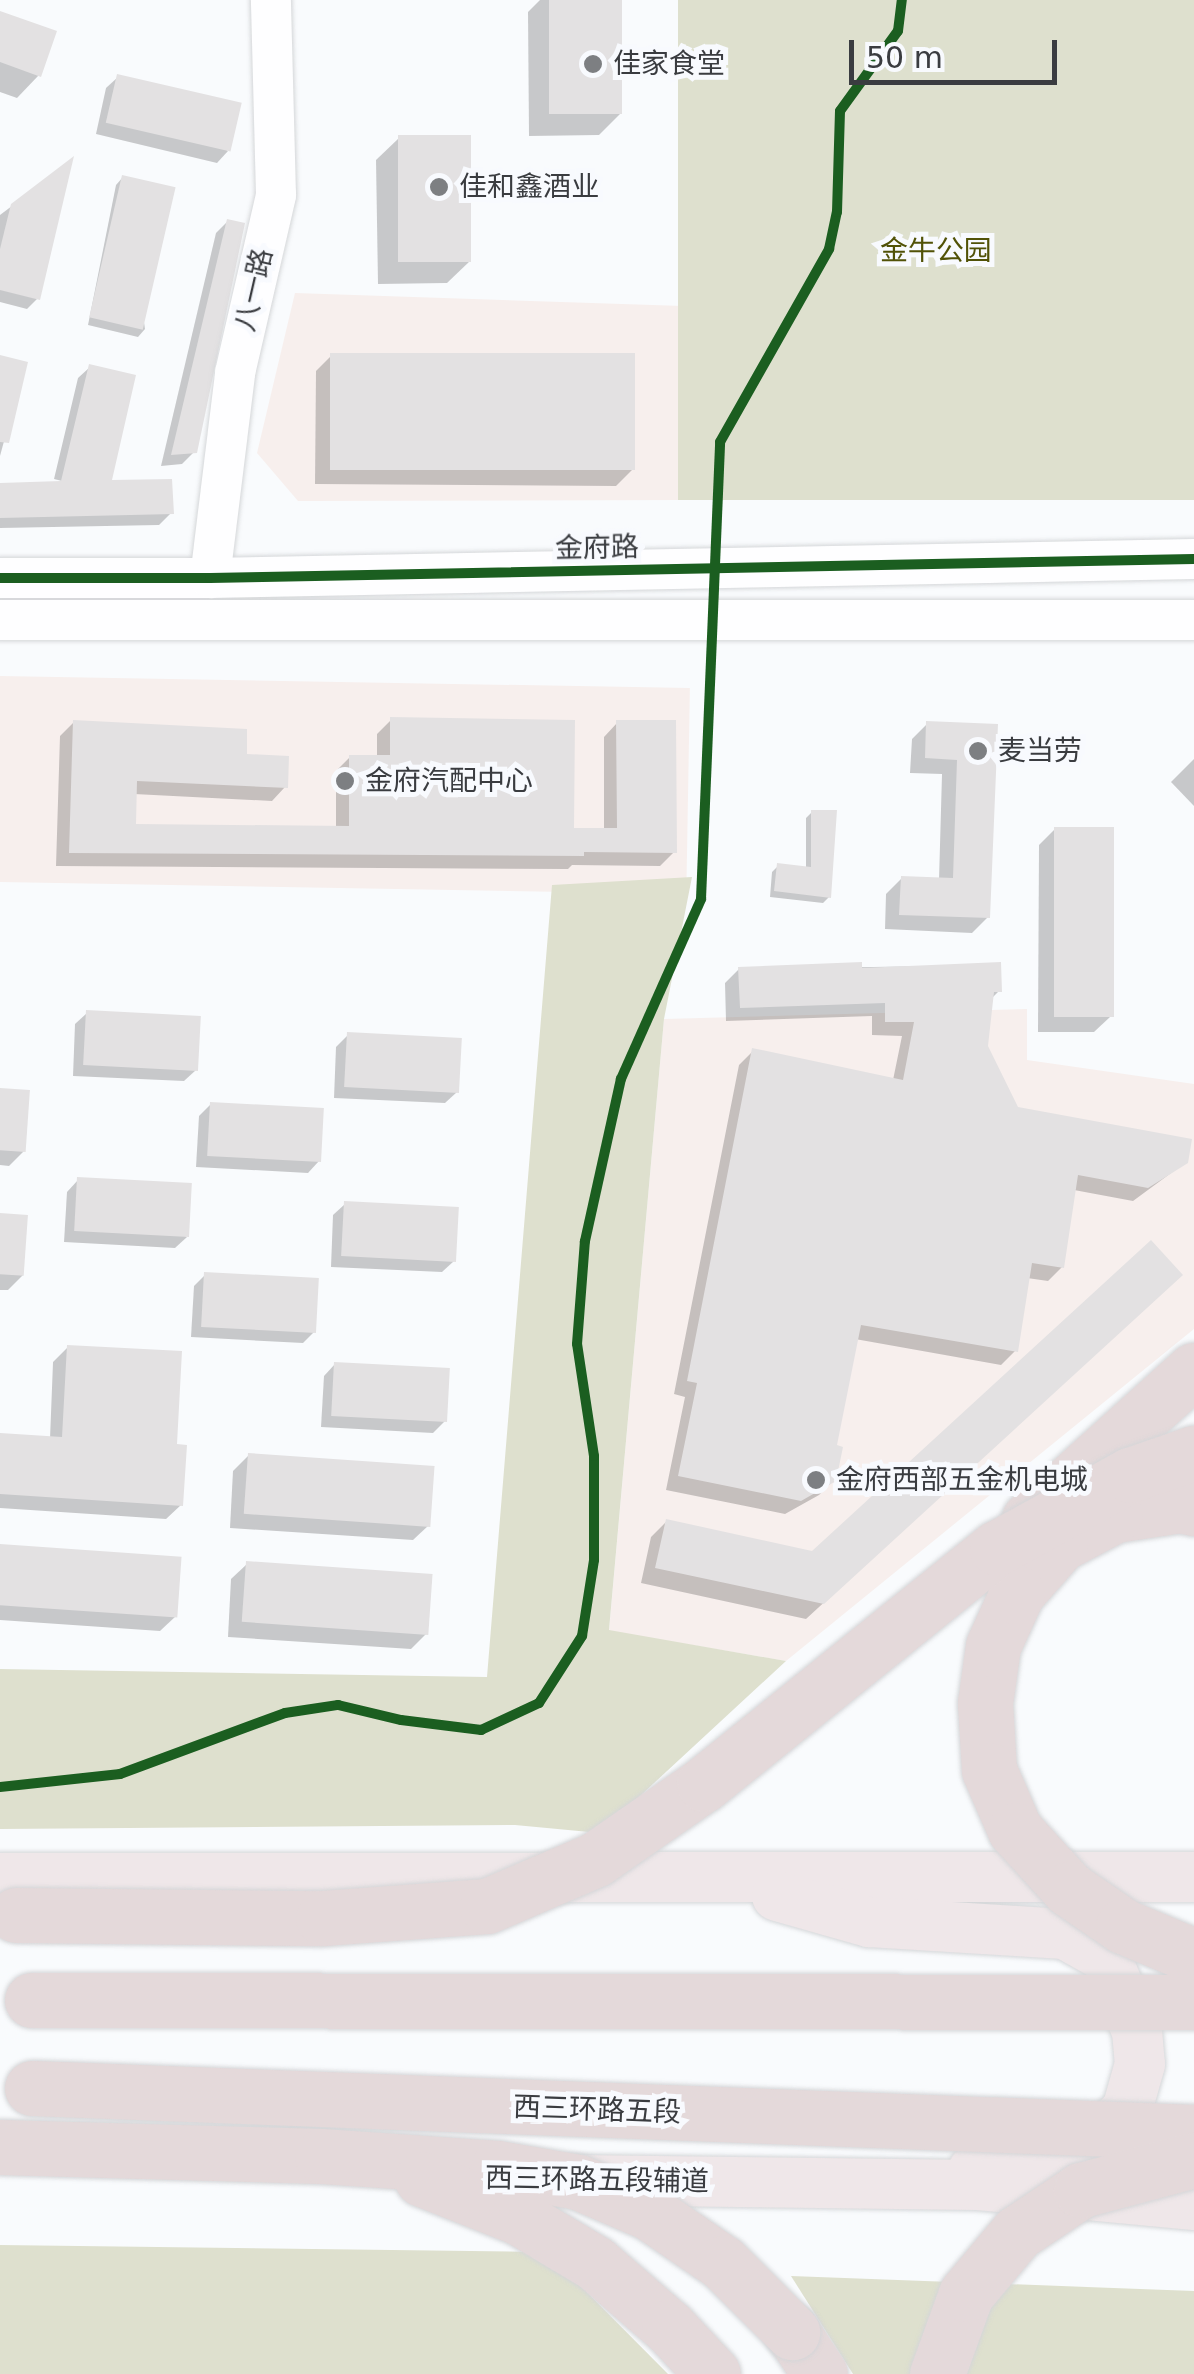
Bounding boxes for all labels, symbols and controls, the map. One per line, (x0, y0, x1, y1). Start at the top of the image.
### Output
scale bar (854, 20, 1062, 82)
text: 50 m (866, 40, 943, 75)
place label: 佳家食堂 (613, 47, 725, 81)
marker: 佳家食堂 (582, 53, 604, 75)
place label: 佳和鑫酒业 (459, 170, 599, 204)
marker: 佳和鑫酒业 (428, 176, 450, 198)
park label: 金牛公园 (880, 234, 992, 268)
street label: 八一路 (228, 245, 280, 335)
street label: 金府路 (555, 530, 639, 566)
place label: 麦当劳 (998, 734, 1082, 768)
marker: 麦当劳 (967, 740, 989, 762)
place label: 金府汽配中心 (365, 764, 533, 798)
marker: 金府汽配中心 (334, 770, 356, 792)
place label: 金府西部五金机电城 (836, 1463, 1088, 1497)
marker: 金府西部五金机电城 (805, 1469, 827, 1491)
street label: 西三环路五段 (512, 2090, 682, 2130)
street label: 西三环路五段辅道 (485, 2161, 709, 2199)

